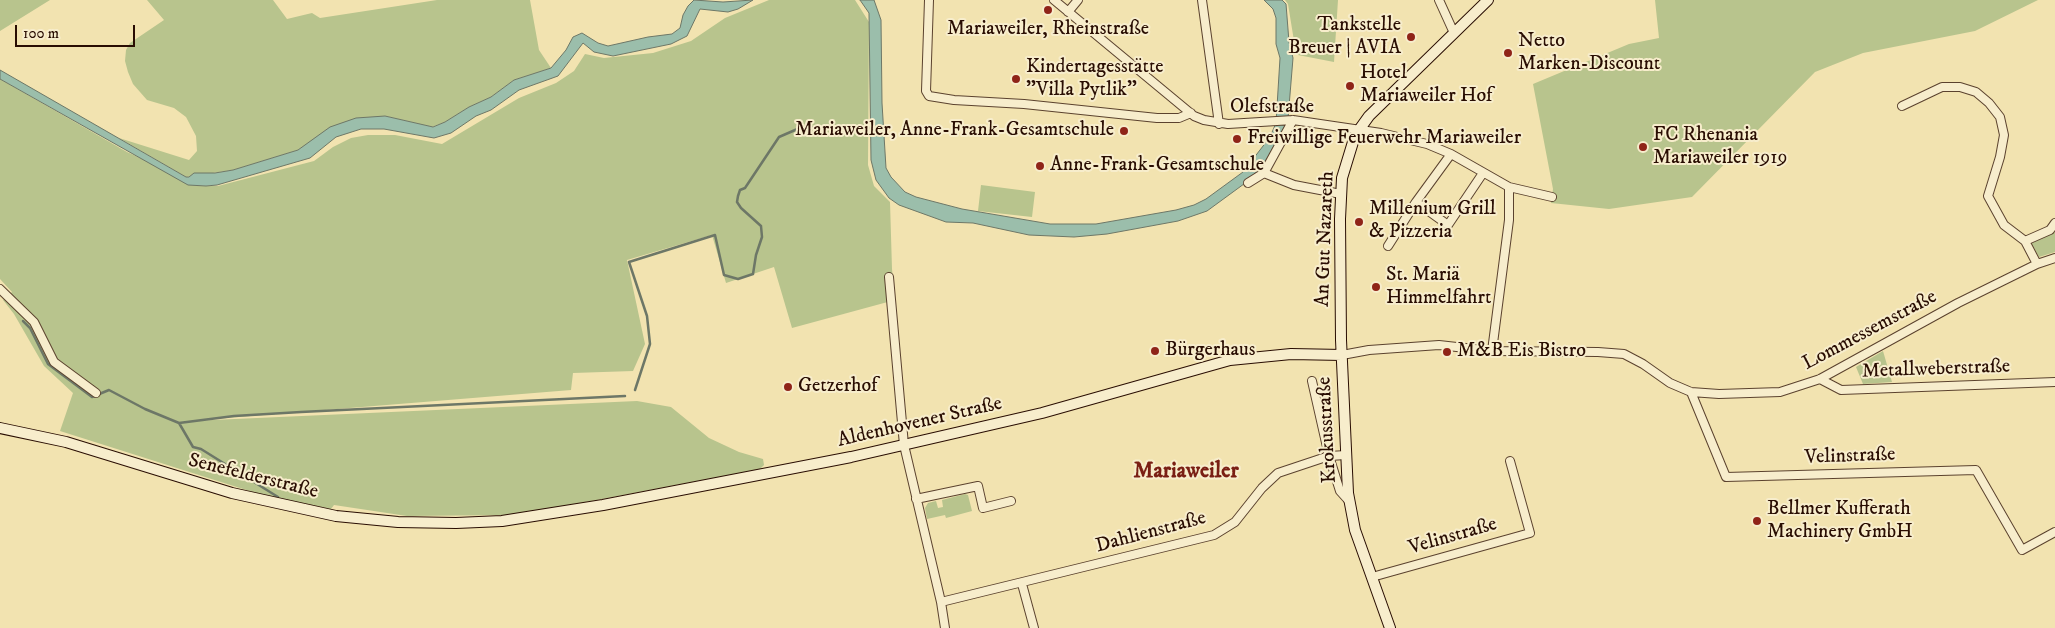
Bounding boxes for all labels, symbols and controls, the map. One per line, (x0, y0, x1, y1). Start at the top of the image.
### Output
marker: Mariaweiler, Rheinstraße (1042, 4, 1054, 16)
place label: Tankstelle Breuer | AVIA (1288, 14, 1401, 61)
scale bar (18, 15, 138, 47)
place label: Mariaweiler, Rheinstraße (947, 18, 1149, 42)
text: 100 m (23, 24, 59, 43)
place label: Netto Marken-Discount (1518, 30, 1660, 77)
marker: Tankstelle Breuer | AVIA (1405, 31, 1417, 43)
marker: Netto Marken-Discount (1502, 47, 1514, 59)
place label: Kindertagesstätte "Villa Pytlik" (1026, 56, 1164, 103)
place label: Hotel Mariaweiler Hof (1360, 62, 1492, 109)
marker: Kindertagesstätte "Villa Pytlik" (1010, 73, 1022, 85)
marker: Hotel Mariaweiler Hof (1344, 80, 1356, 92)
street label: Olefstraße (1230, 96, 1314, 120)
place label: Mariaweiler, Anne-Frank-Gesamtschule (795, 119, 1114, 143)
place label: FC Rhenania Mariaweiler 1919 (1653, 124, 1787, 171)
marker: Mariaweiler, Anne-Frank-Gesamtschule (1118, 125, 1130, 137)
place label: Freiwillige Feuerwehr Mariaweiler (1247, 127, 1521, 151)
marker: Freiwillige Feuerwehr Mariaweiler (1231, 133, 1243, 145)
marker: FC Rhenania Mariaweiler 1919 (1637, 141, 1649, 153)
place label: Anne-Frank-Gesamtschule (1050, 154, 1264, 178)
marker: Anne-Frank-Gesamtschule (1034, 160, 1046, 172)
street label: An Gut Nazareth (1312, 171, 1340, 307)
place label: Millenium Grill & Pizzeria (1369, 198, 1496, 245)
marker: Millenium Grill & Pizzeria (1353, 216, 1365, 228)
place label: St. Mariä Himmelfahrt (1386, 264, 1491, 311)
marker: St. Mariä Himmelfahrt (1370, 281, 1382, 293)
street label: Lommessemstraße (1799, 286, 1941, 376)
place label: Bürgerhaus (1165, 339, 1255, 363)
place label: M&B Eis Bistro (1457, 340, 1586, 364)
marker: Bürgerhaus (1149, 345, 1161, 357)
marker: M&B Eis Bistro (1441, 346, 1453, 358)
street label: Metallweberstraße (1861, 355, 2011, 385)
place label: Getzerhof (798, 375, 877, 399)
street label: Krokusstraße (1313, 376, 1343, 484)
marker: Getzerhof (782, 381, 794, 393)
street label: Aldenhovener Straße (835, 392, 1005, 454)
street label: Velinstraße (1804, 443, 1896, 471)
street label: Senefelderstraße (186, 449, 320, 505)
district label: Mariaweiler (1133, 459, 1239, 485)
place label: Bellmer Kufferath Machinery GmbH (1767, 498, 1913, 545)
street label: Dahlienstraße (1093, 507, 1209, 559)
street label: Velinstraße (1406, 513, 1500, 561)
marker: Bellmer Kufferath Machinery GmbH (1751, 515, 1763, 527)

